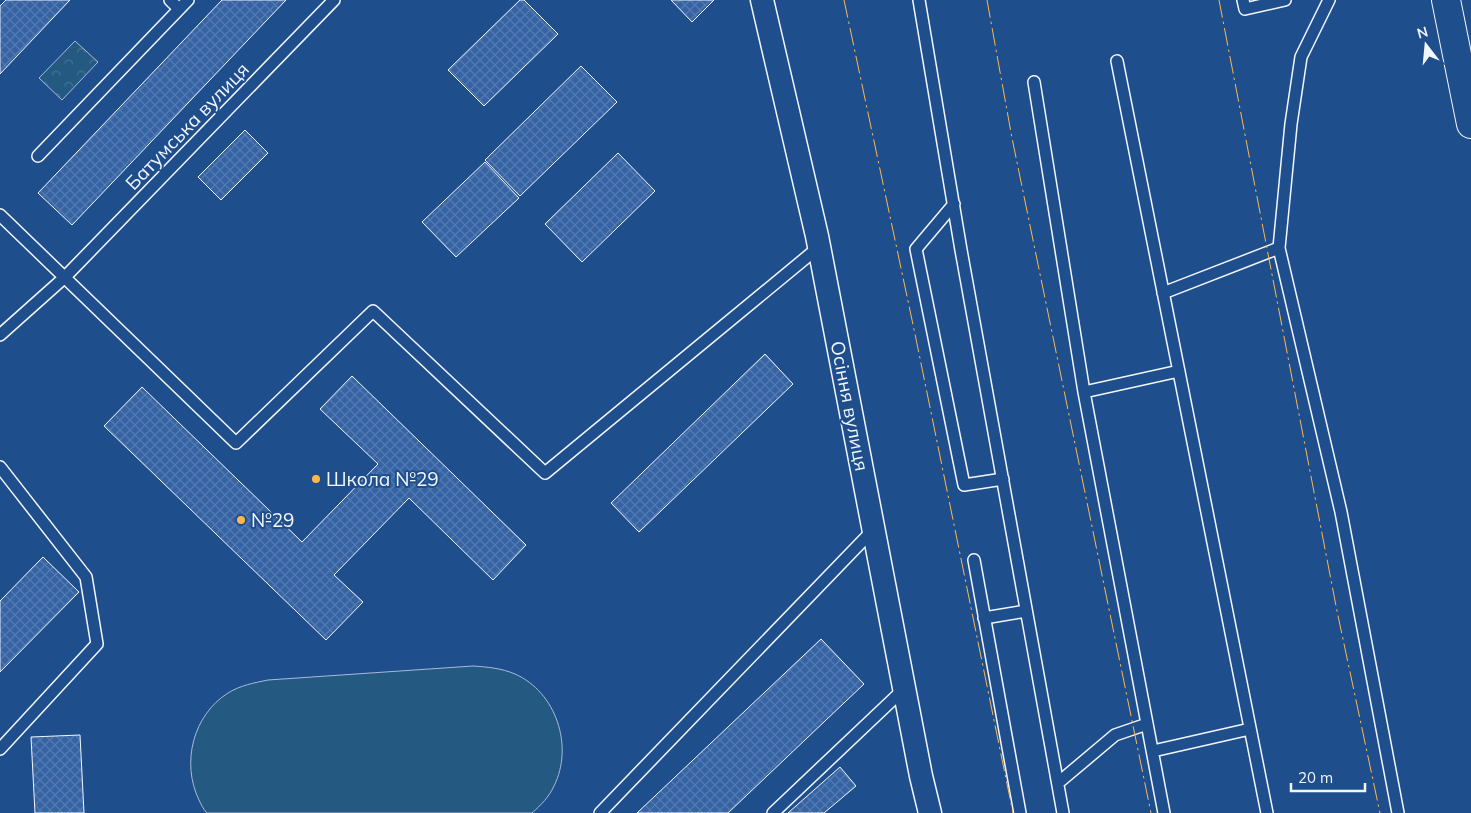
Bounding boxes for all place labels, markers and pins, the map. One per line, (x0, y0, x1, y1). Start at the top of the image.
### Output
place label: Школа №29 (326, 467, 439, 491)
marker: Школа №29 (310, 473, 322, 485)
place label: №29 (251, 508, 294, 532)
marker: №29 (235, 514, 247, 526)

